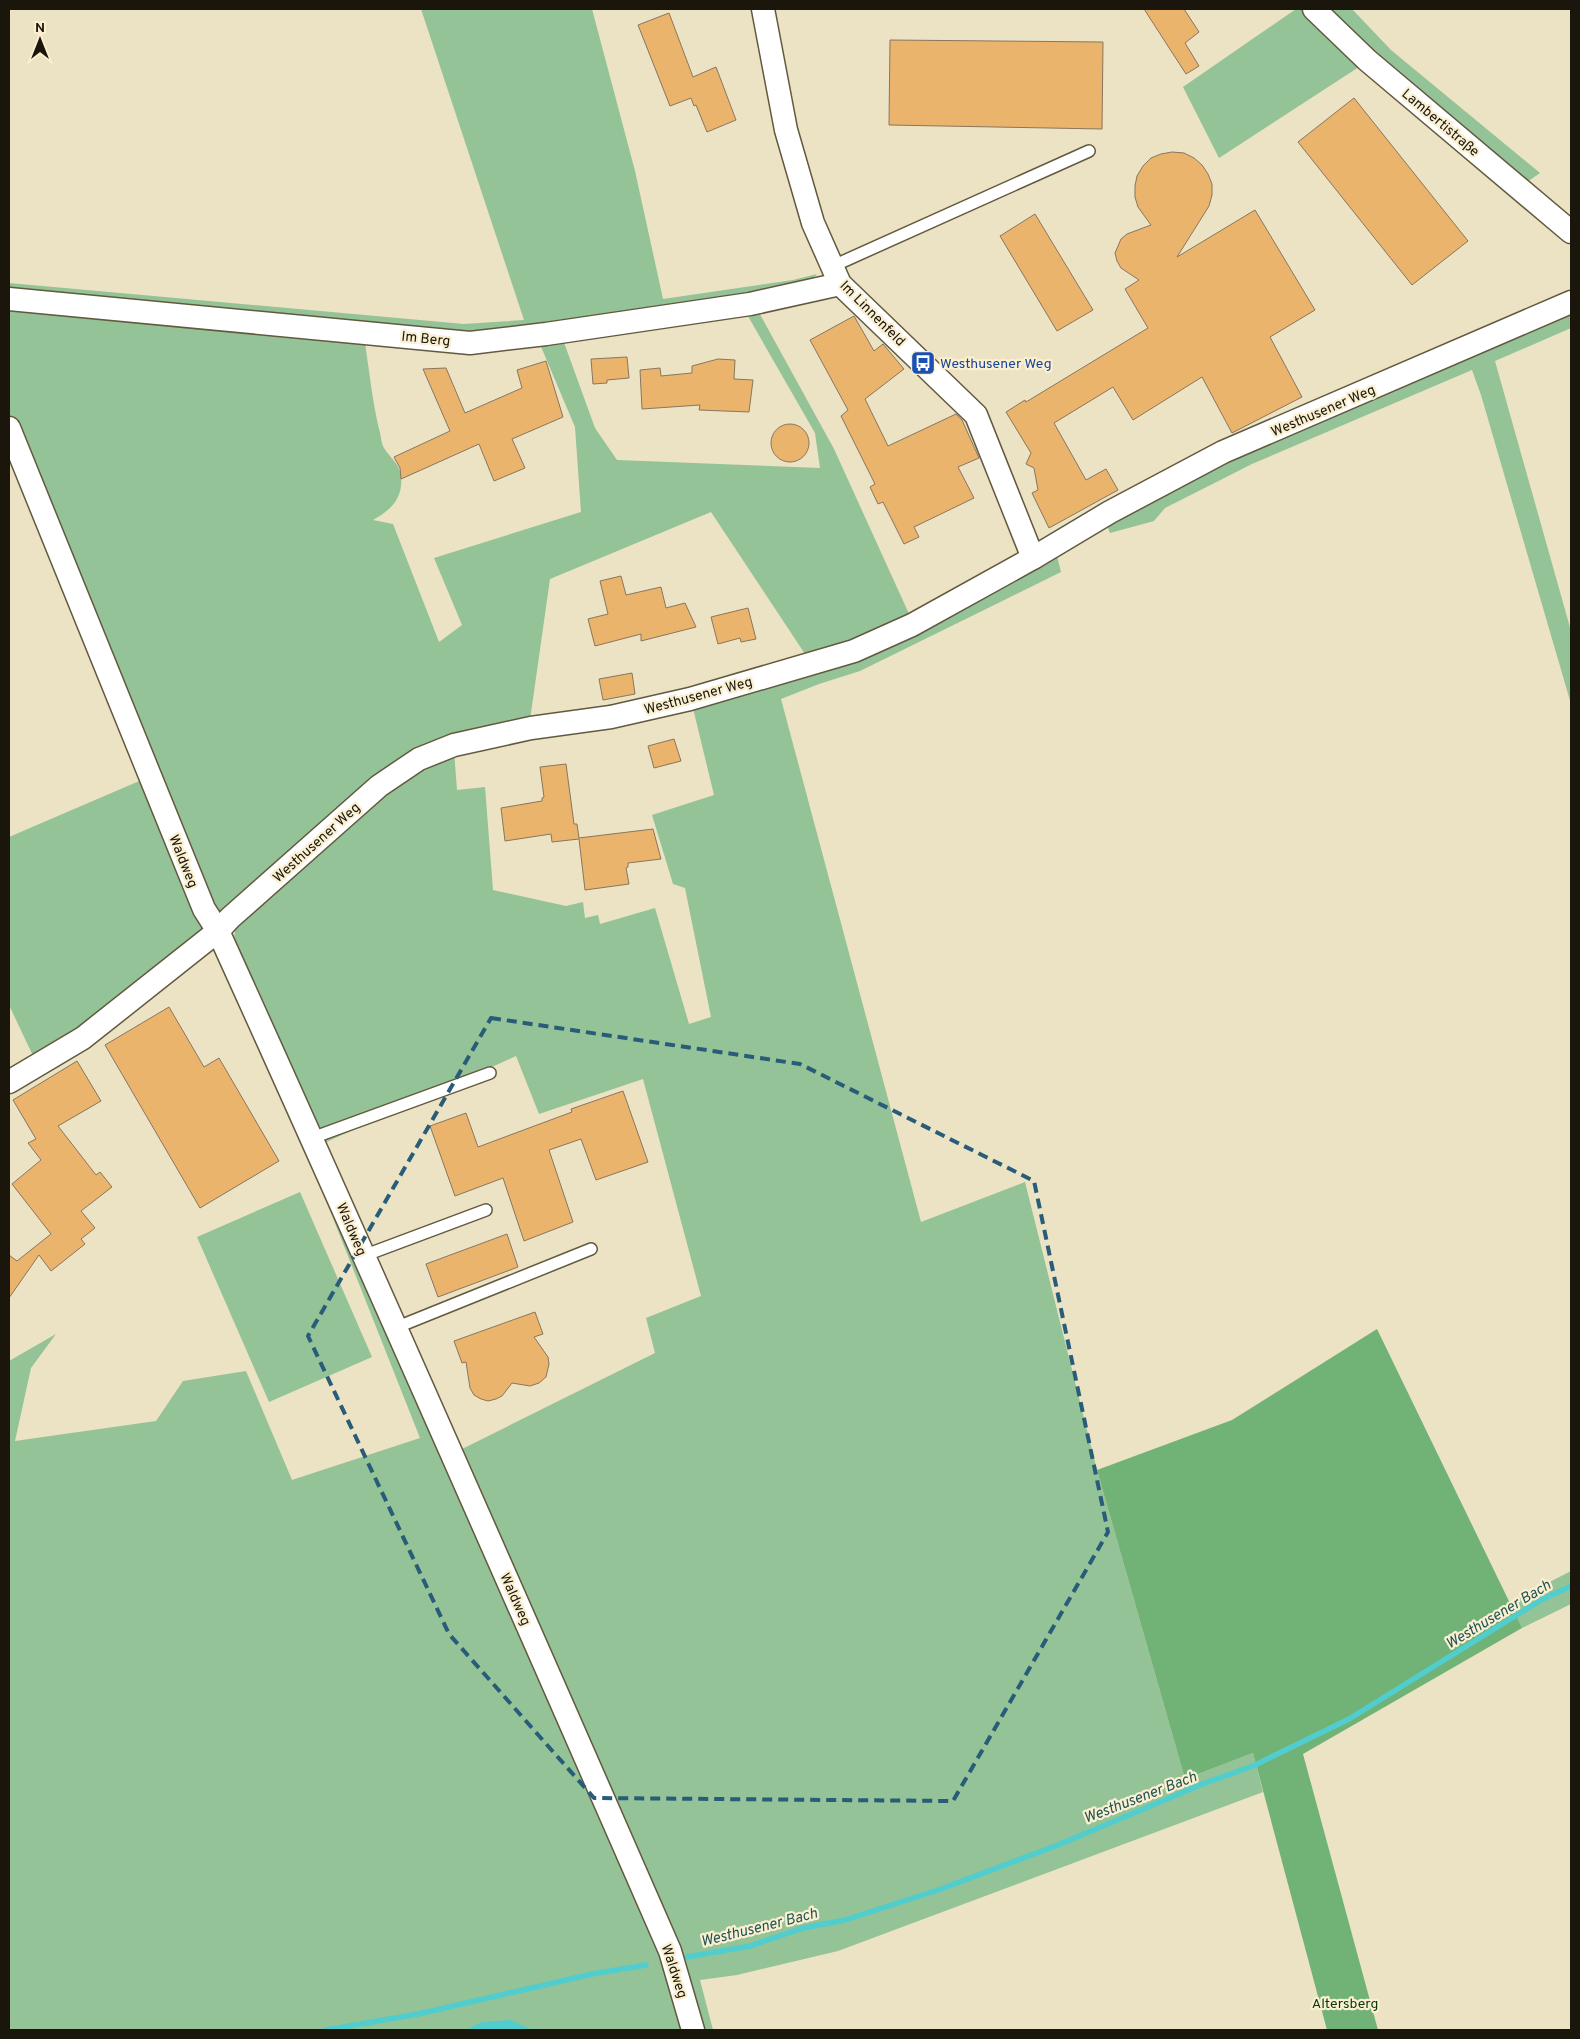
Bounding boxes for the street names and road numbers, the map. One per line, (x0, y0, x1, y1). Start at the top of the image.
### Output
street label: Lambertistraße (1398, 86, 1482, 161)
street label: Im Linnenfeld (836, 278, 908, 350)
street label: Im Berg (401, 328, 451, 351)
street label: Westhusener Weg (1269, 382, 1378, 441)
street label: Westhusener Weg (642, 674, 754, 719)
street label: Westhusener Weg (270, 799, 364, 887)
street label: Waldweg (164, 832, 201, 891)
street label: Waldweg (332, 1201, 369, 1259)
street label: Waldweg (496, 1571, 534, 1629)
street label: Waldweg (657, 1942, 690, 2001)

